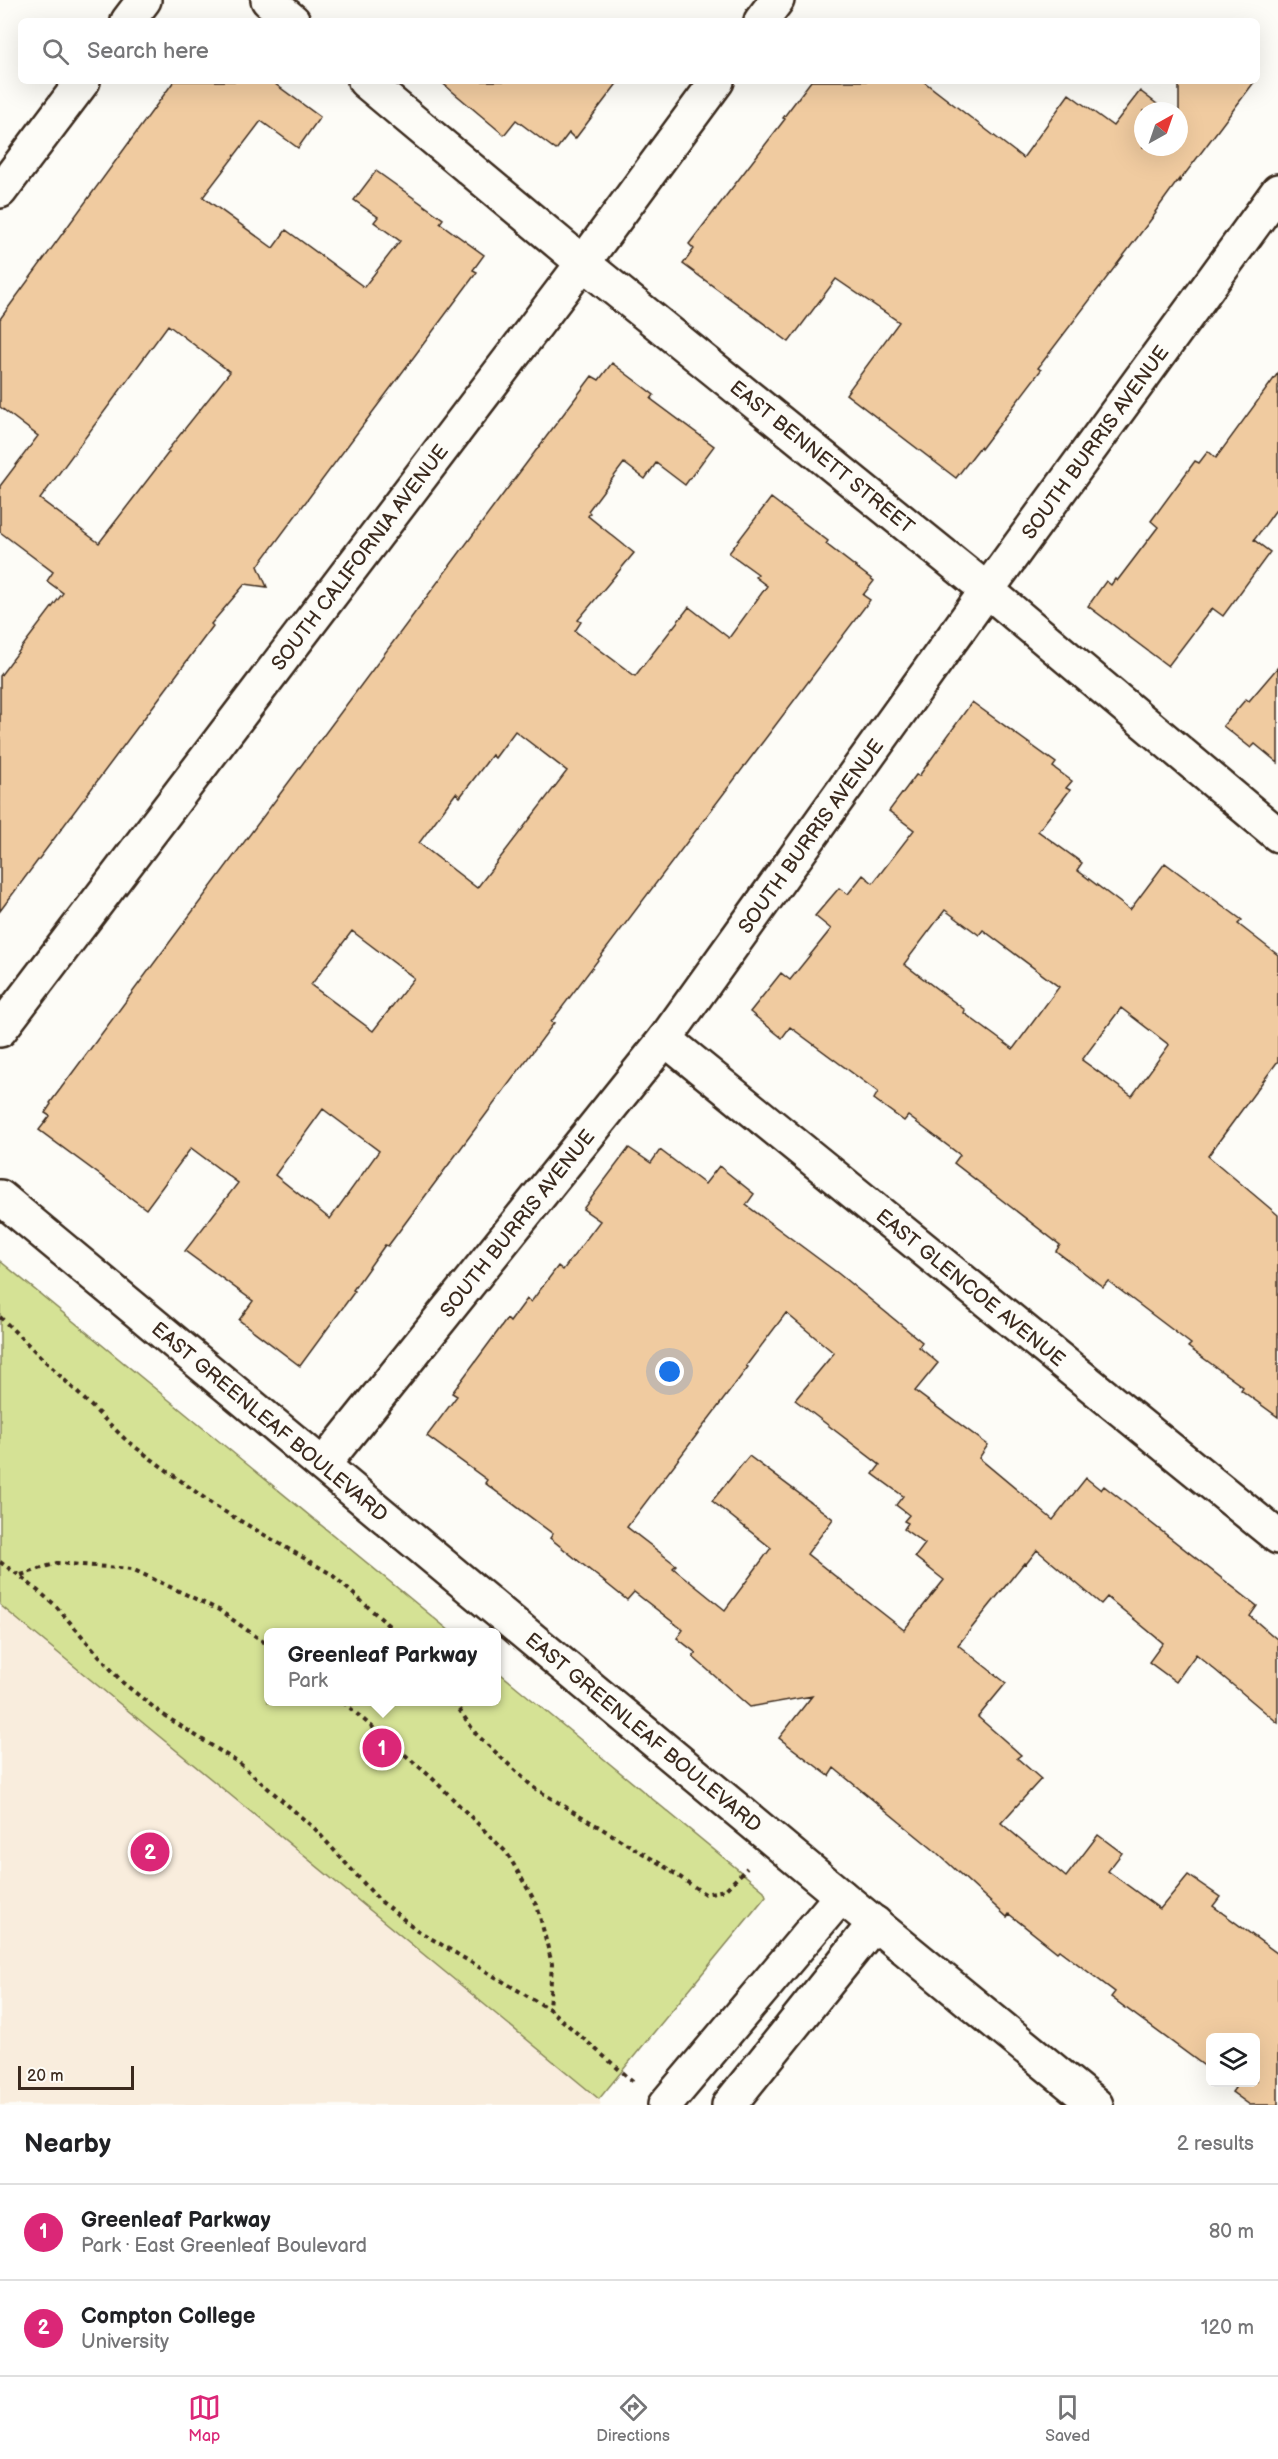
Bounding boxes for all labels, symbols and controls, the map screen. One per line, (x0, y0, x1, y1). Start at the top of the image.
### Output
search box (18, 18, 1260, 84)
icon: search (39, 35, 72, 68)
text: Search here (87, 38, 209, 65)
north arrow (1134, 102, 1188, 156)
street label: SOUTH BURRIS AVENUE (1017, 341, 1174, 544)
street label: EAST BENNETT STREET (725, 376, 919, 539)
street label: SOUTH CALIFORNIA AVENUE (267, 440, 454, 675)
street label: SOUTH BURRIS AVENUE (734, 735, 889, 939)
street label: SOUTH BURRIS AVENUE (435, 1125, 600, 1322)
street label: EAST GLENCOE AVENUE (871, 1204, 1069, 1372)
street label: EAST GREENLEAF BOULEVARD (146, 1317, 392, 1527)
your location (655, 1357, 684, 1386)
popup (264, 1628, 501, 1706)
street label: EAST GREENLEAF BOULEVARD (520, 1628, 766, 1838)
text: Greenleaf Parkway (288, 1642, 477, 1669)
text: Park (288, 1669, 328, 1693)
pin: 1 (362, 1726, 401, 1770)
pin: 2 (130, 1830, 170, 1874)
map controls (1206, 2033, 1260, 2087)
button: layers (1206, 2033, 1260, 2087)
scale bar (18, 2063, 134, 2090)
text: 20 m (27, 2067, 63, 2086)
text: Nearby (24, 2129, 111, 2160)
text: 2 results (1177, 2132, 1254, 2156)
text: Greenleaf Parkway (81, 2207, 271, 2234)
text: 1 (39, 2220, 48, 2244)
text: 80 m (1209, 2220, 1254, 2244)
text: Park · East Greenleaf Boulevard (81, 2234, 367, 2258)
text: Compton College (81, 2303, 255, 2330)
text: 2 (38, 2316, 49, 2340)
text: 120 m (1201, 2316, 1254, 2340)
text: University (81, 2330, 169, 2354)
tab: Map (188, 2391, 221, 2446)
tab: Directions (596, 2391, 670, 2446)
tab: Saved (1045, 2391, 1090, 2446)

